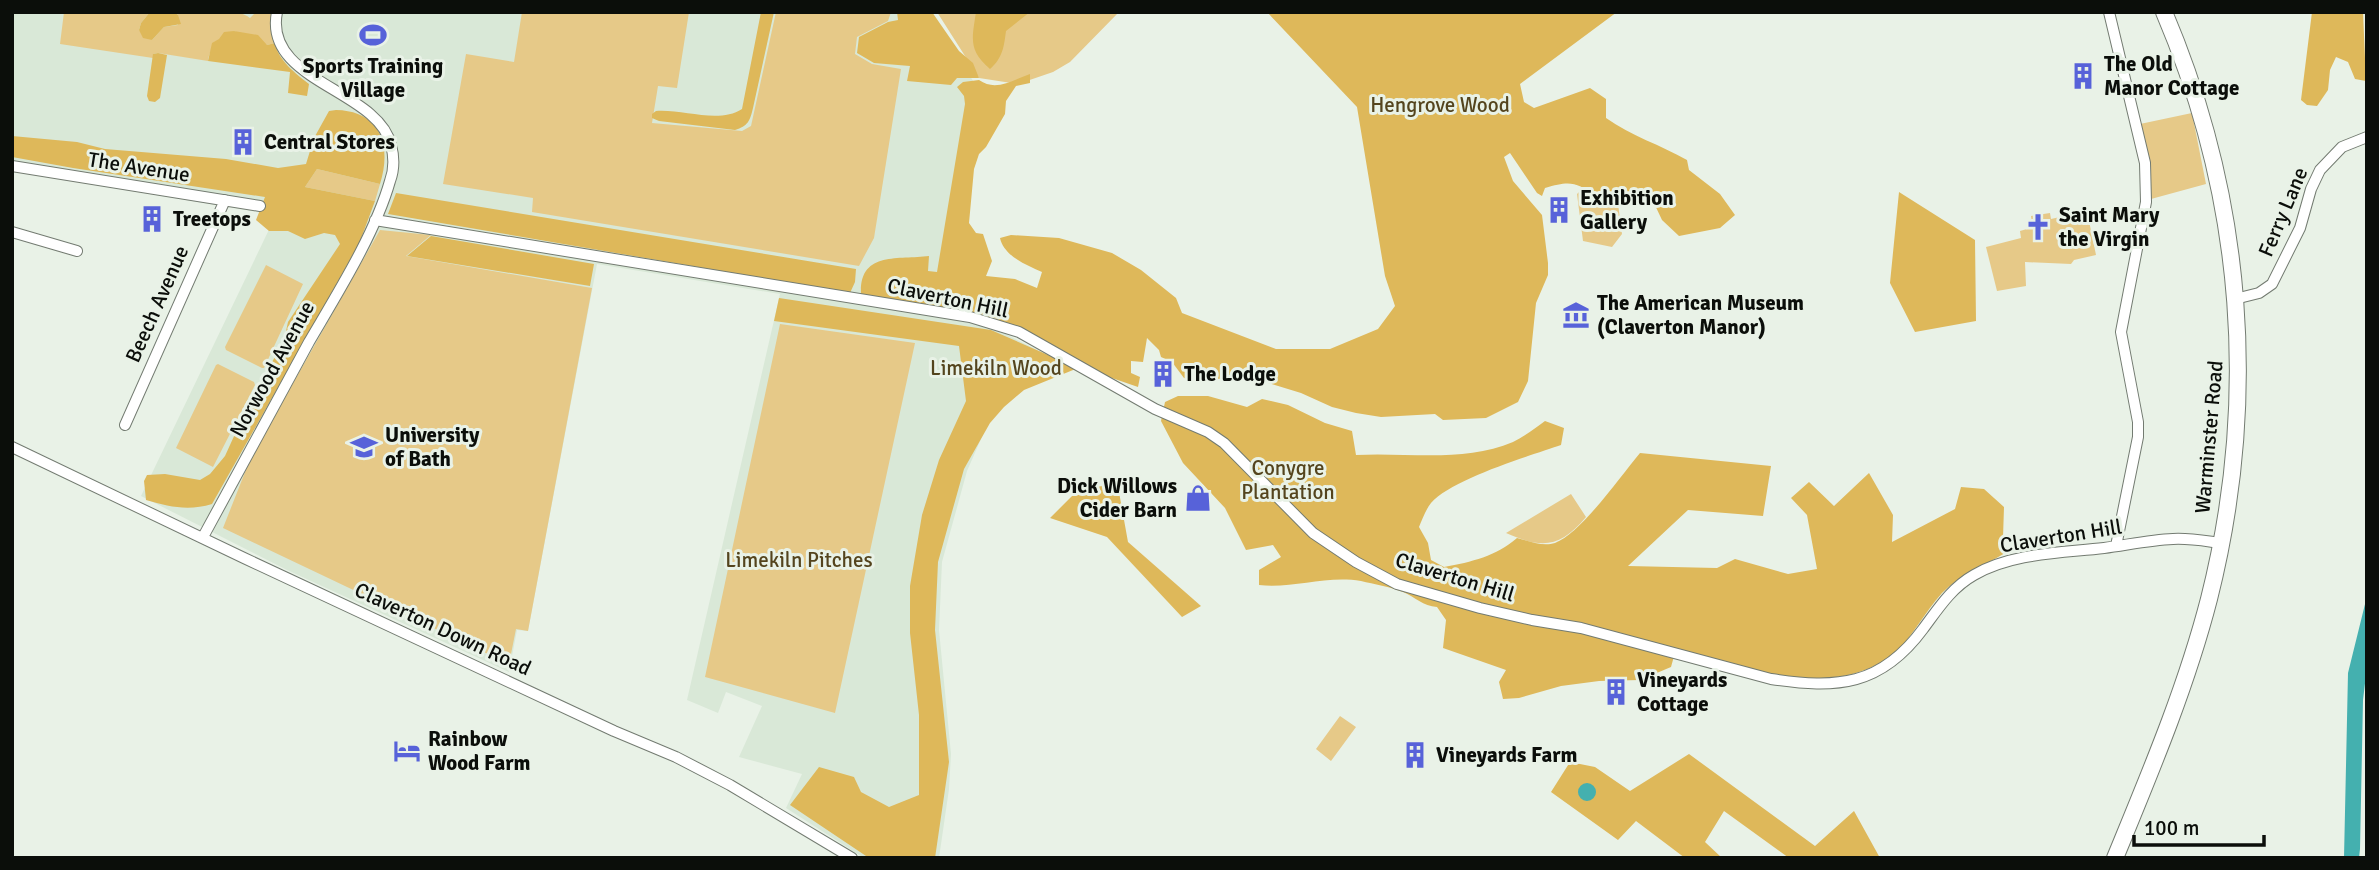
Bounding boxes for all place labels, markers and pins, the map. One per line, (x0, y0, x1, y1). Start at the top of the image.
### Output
sports icon: Sports Training Village (358, 20, 388, 50)
place label: The Old Manor Cottage (2104, 51, 2239, 101)
place label: Sports Training Village (303, 53, 443, 103)
building icon: The Old Manor Cottage (2068, 61, 2098, 91)
building icon: Central Stores (228, 127, 258, 157)
place label: Central Stores (264, 129, 395, 155)
place label: Exhibition Gallery (1580, 185, 1674, 235)
building icon: Exhibition Gallery (1544, 195, 1574, 225)
place label: Saint Mary the Virgin (2058, 202, 2160, 252)
building icon: Treetops (137, 204, 167, 234)
place label: Treetops (173, 206, 251, 232)
church icon: Saint Mary the Virgin (2023, 212, 2053, 242)
place label: The American Museum (Claverton Manor) (1597, 290, 1804, 340)
museum icon: The American Museum (Claverton Manor) (1561, 300, 1591, 330)
building icon: The Lodge (1148, 359, 1178, 389)
place label: The Lodge (1184, 361, 1276, 387)
place label: University of Bath (385, 422, 480, 472)
school or university icon: University of Bath (349, 432, 379, 462)
place label: Dick Willows Cider Barn (1057, 473, 1177, 523)
shop icon: Dick Willows Cider Barn (1183, 483, 1213, 513)
place label: Vineyards Cottage (1637, 667, 1727, 717)
building icon: Vineyards Cottage (1601, 677, 1631, 707)
place label: Rainbow Wood Farm (428, 726, 531, 776)
hotel icon: Rainbow Wood Farm (392, 736, 422, 766)
building icon: Vineyards Farm (1400, 740, 1430, 770)
place label: Vineyards Farm (1436, 742, 1578, 768)

